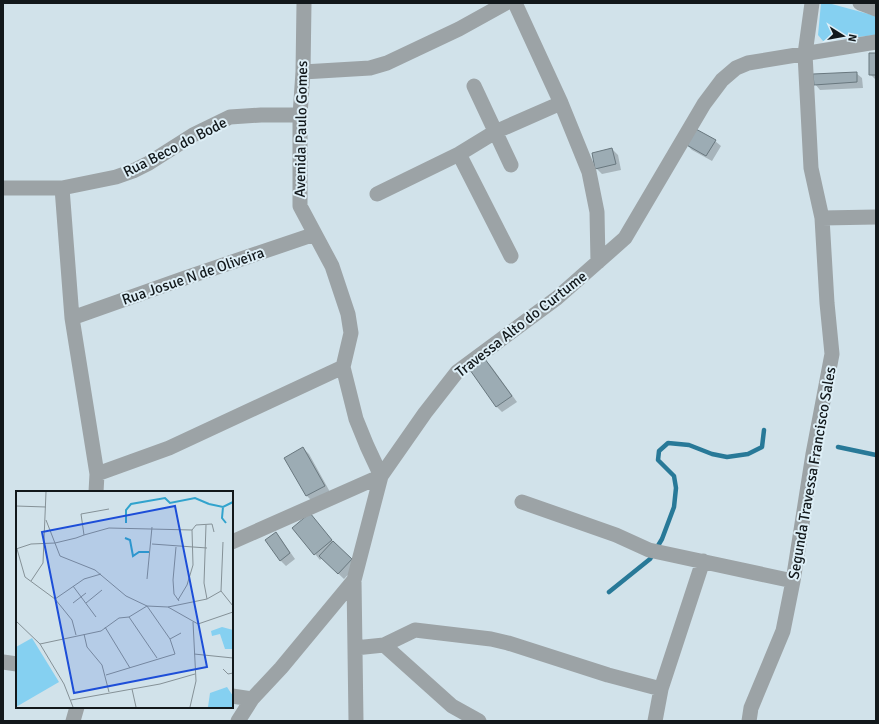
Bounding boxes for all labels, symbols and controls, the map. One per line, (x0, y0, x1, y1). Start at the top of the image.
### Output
north arrow (823, 16, 863, 56)
text: N (845, 33, 859, 43)
street label: Avenida Paulo Gomes (291, 60, 311, 198)
street label: Rua Beco do Bode (120, 113, 230, 181)
street label: Rua Josue N de Oliveira (119, 243, 267, 309)
street label: Travessa Alto do Curtume (452, 267, 590, 381)
street label: Segunda Travessa Francisco Sales (784, 365, 840, 581)
inset map (16, 491, 233, 708)

